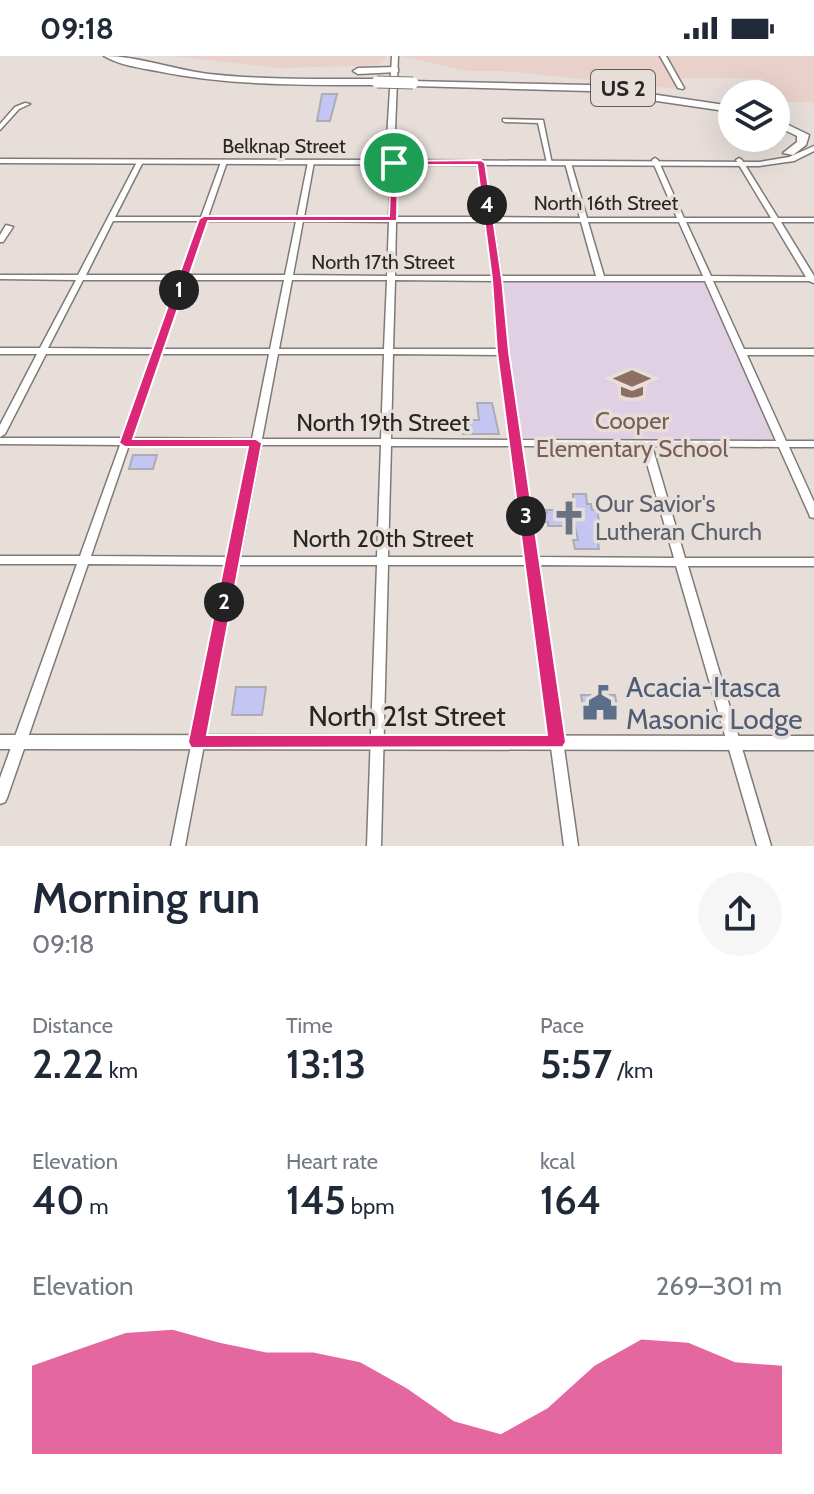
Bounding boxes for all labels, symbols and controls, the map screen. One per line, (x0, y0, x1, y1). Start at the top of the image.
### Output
text: 09:18 (40, 10, 114, 47)
road number: US 2 (591, 70, 655, 106)
map controls (718, 80, 790, 152)
button: layers (718, 80, 790, 152)
pin (360, 129, 428, 197)
street label: Belknap Street (222, 134, 346, 158)
icon: arrive (372, 141, 416, 185)
pin: 4 (467, 185, 507, 225)
text: 4 (480, 191, 494, 218)
street label: North 16th Street (534, 191, 679, 215)
street label: North 17th Street (311, 250, 455, 274)
pin: 1 (159, 270, 199, 310)
text: 1 (175, 276, 183, 303)
school or university icon: Cooper Elementary School (613, 365, 651, 403)
place label: Cooper Elementary School (536, 406, 729, 463)
street label: North 19th Street (296, 408, 470, 437)
place label: Our Savior's Lutheran Church (595, 489, 762, 546)
pin: 3 (506, 496, 546, 536)
church icon: Our Savior's Lutheran Church (550, 499, 588, 537)
text: 3 (520, 502, 532, 529)
street label: North 20th Street (292, 524, 474, 553)
pin: 2 (204, 582, 244, 622)
text: 2 (218, 588, 230, 615)
place label: Acacia-Itasca Masonic Lodge (626, 670, 803, 736)
public building icon: Acacia-Itasca Masonic Lodge (581, 684, 619, 722)
street label: North 21st Street (308, 699, 506, 733)
text: Morning run (32, 871, 260, 924)
button: share (698, 872, 782, 956)
text: 09:18 (32, 928, 95, 960)
text: Distance (32, 1012, 113, 1039)
text: Time (286, 1012, 333, 1039)
text: Pace (540, 1012, 584, 1039)
text: 2.22 (32, 1039, 104, 1088)
text: 13:13 (286, 1039, 366, 1088)
text: 5:57 (540, 1039, 612, 1088)
text: km (104, 1057, 138, 1084)
text: /km (612, 1057, 653, 1084)
text: Elevation (32, 1148, 118, 1175)
text: Heart rate (286, 1148, 378, 1175)
text: kcal (540, 1148, 575, 1175)
text: 40 (32, 1175, 84, 1224)
text: 145 (286, 1175, 346, 1224)
text: 164 (540, 1175, 601, 1224)
text: m (84, 1193, 109, 1220)
text: bpm (346, 1193, 395, 1220)
text: Elevation (32, 1270, 134, 1302)
text: 269–301 m (656, 1270, 782, 1302)

